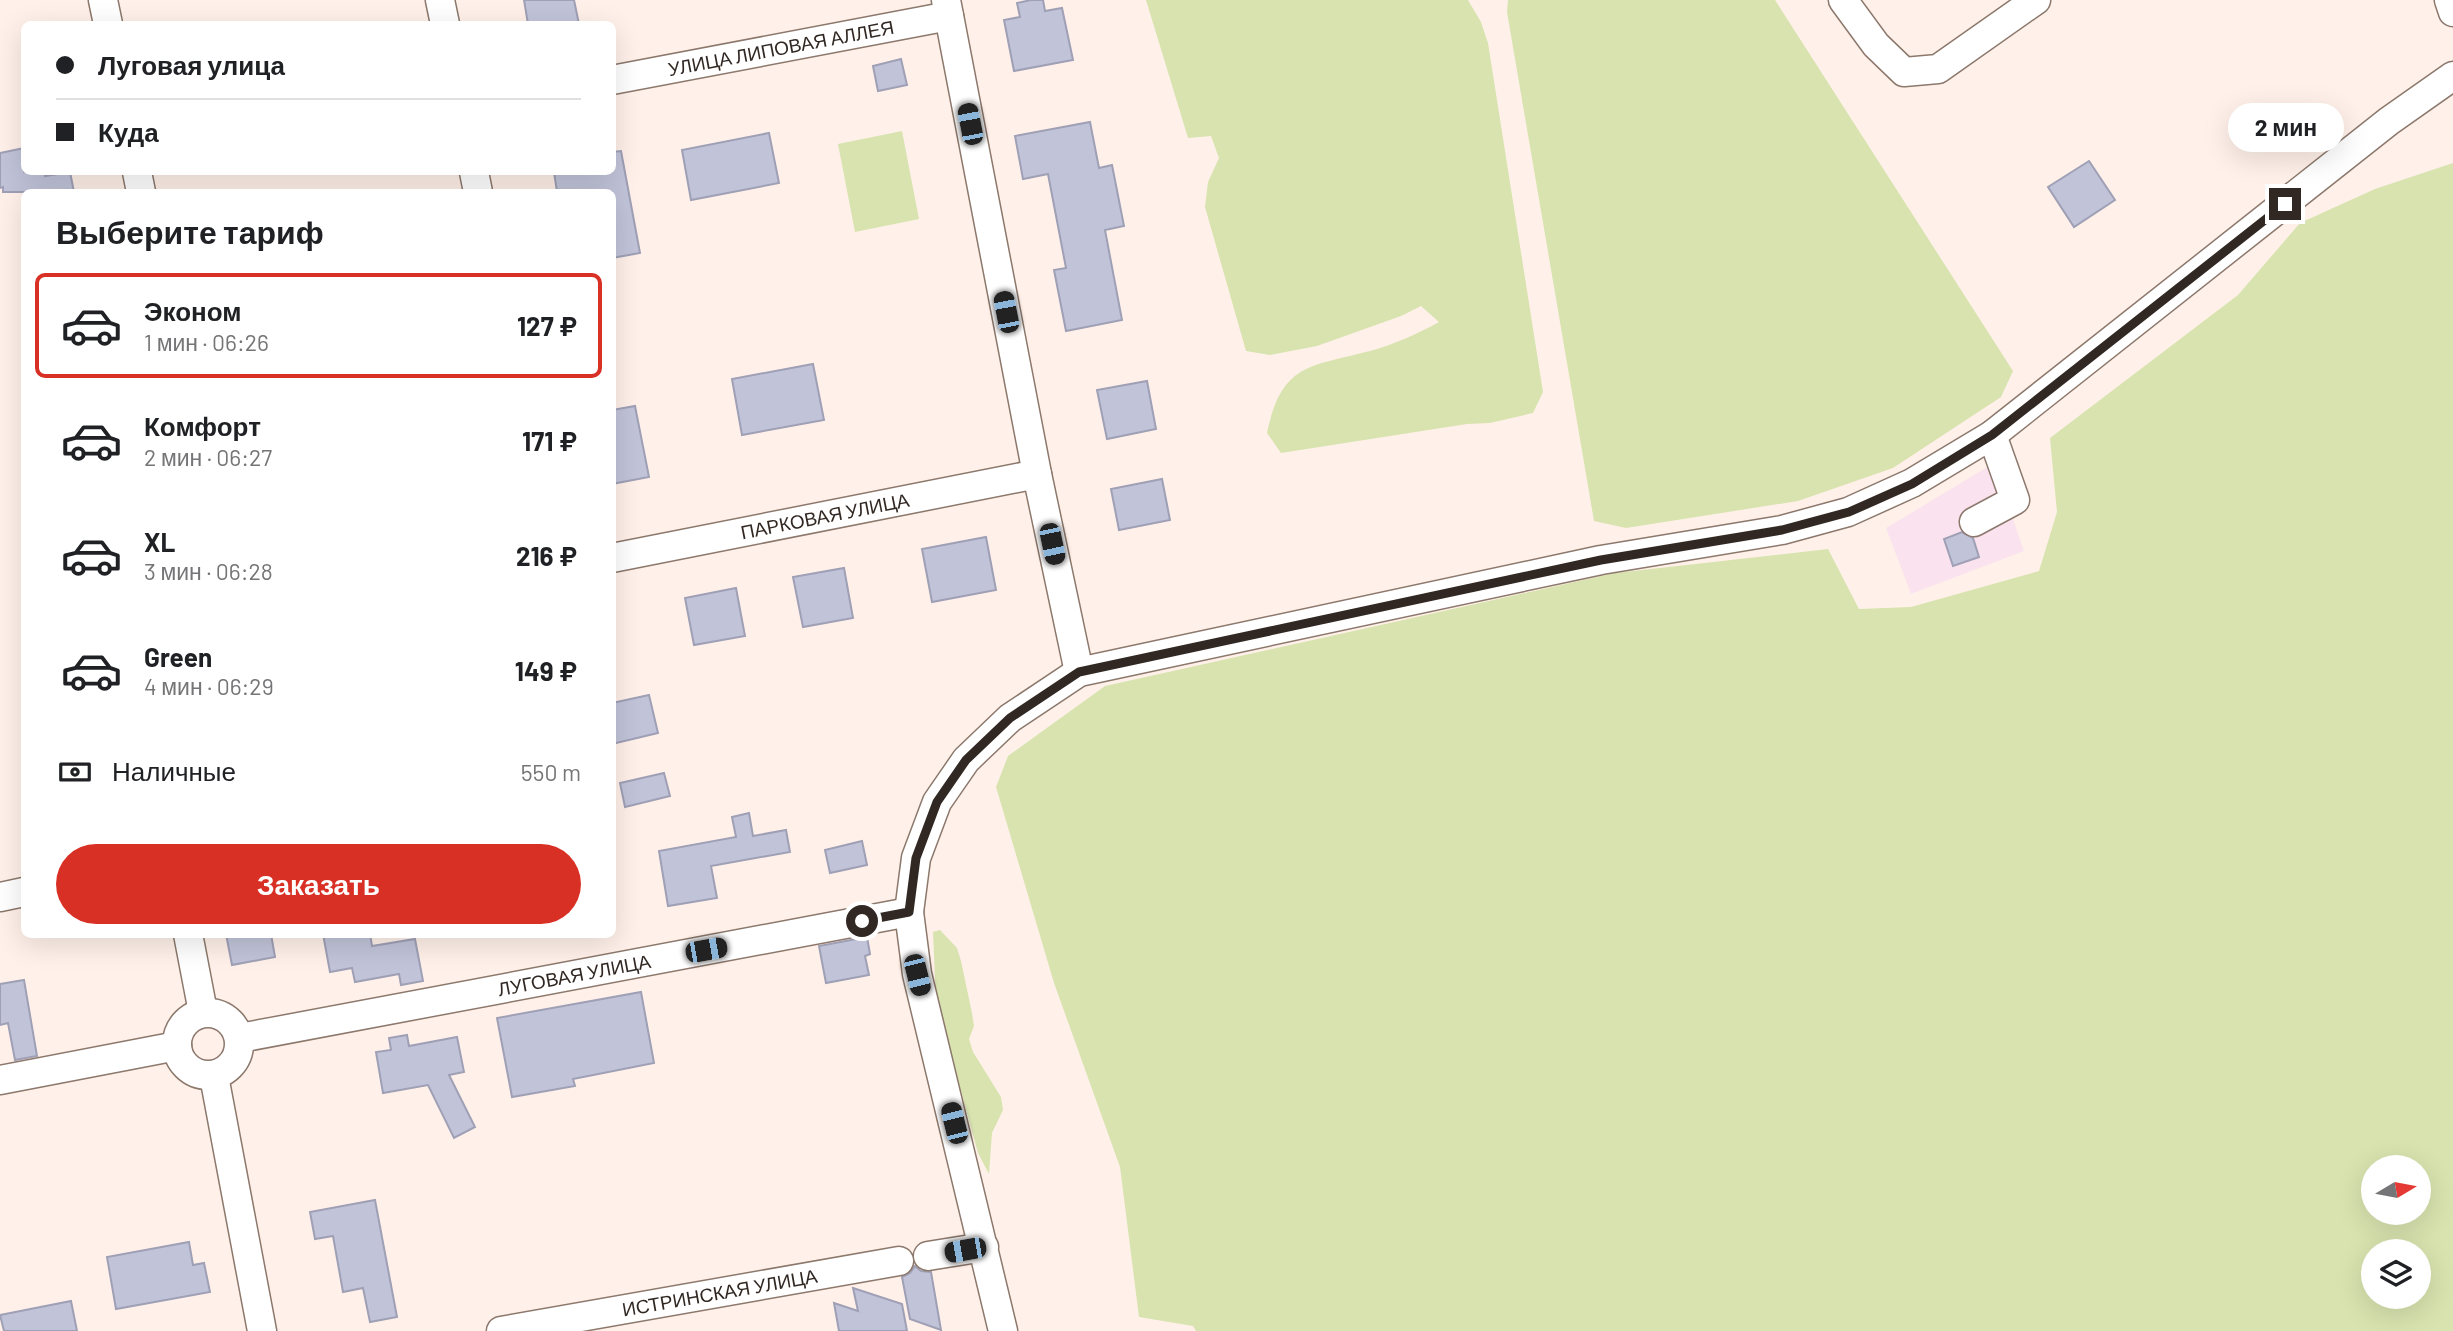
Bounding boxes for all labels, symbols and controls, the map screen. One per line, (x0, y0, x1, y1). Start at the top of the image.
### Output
street label: УЛИЦА ЛИПОВАЯ АЛЛЕЯ (666, 15, 896, 80)
text: Луговая улица (98, 49, 285, 80)
car (956, 101, 985, 147)
callout: 2 мин (2227, 102, 2343, 152)
text: 2 мин (2255, 113, 2317, 141)
text: Куда (98, 116, 159, 147)
route end (2269, 188, 2301, 220)
text: Выберите тариф (56, 212, 324, 250)
car (992, 289, 1021, 335)
icon: car (60, 294, 123, 357)
text: Эконом (144, 295, 242, 326)
text: 127 ₽ (517, 310, 577, 341)
text: 1 мин · 06:26 (144, 328, 269, 356)
icon: car (60, 409, 123, 472)
text: Комфорт (144, 410, 261, 441)
text: 171 ₽ (522, 425, 577, 456)
text: 2 мин · 06:27 (144, 443, 272, 471)
street label: ПАРКОВАЯ УЛИЦА (739, 487, 911, 543)
car (1038, 521, 1067, 567)
icon: car (60, 524, 123, 587)
text: XL (144, 526, 175, 557)
text: 216 ₽ (516, 540, 577, 571)
text: 3 мин · 06:28 (144, 557, 273, 585)
icon: car (60, 639, 123, 702)
text: Green (144, 641, 212, 672)
text: 149 ₽ (515, 655, 577, 686)
text: 4 мин · 06:29 (144, 672, 274, 700)
icon: cash (56, 753, 94, 791)
text: Наличные (112, 755, 236, 786)
text: 550 m (521, 758, 581, 786)
button: Заказать (56, 844, 581, 924)
route start (846, 905, 878, 937)
car (684, 936, 729, 964)
street label: ЛУГОВАЯ УЛИЦА (496, 949, 653, 1000)
car (902, 952, 933, 998)
car (939, 1100, 970, 1146)
north arrow (2361, 1155, 2431, 1225)
map controls (2361, 1155, 2431, 1309)
car (943, 1236, 988, 1264)
button: layers (2361, 1239, 2431, 1309)
street label: ИСТРИНСКАЯ УЛИЦА (620, 1264, 819, 1321)

